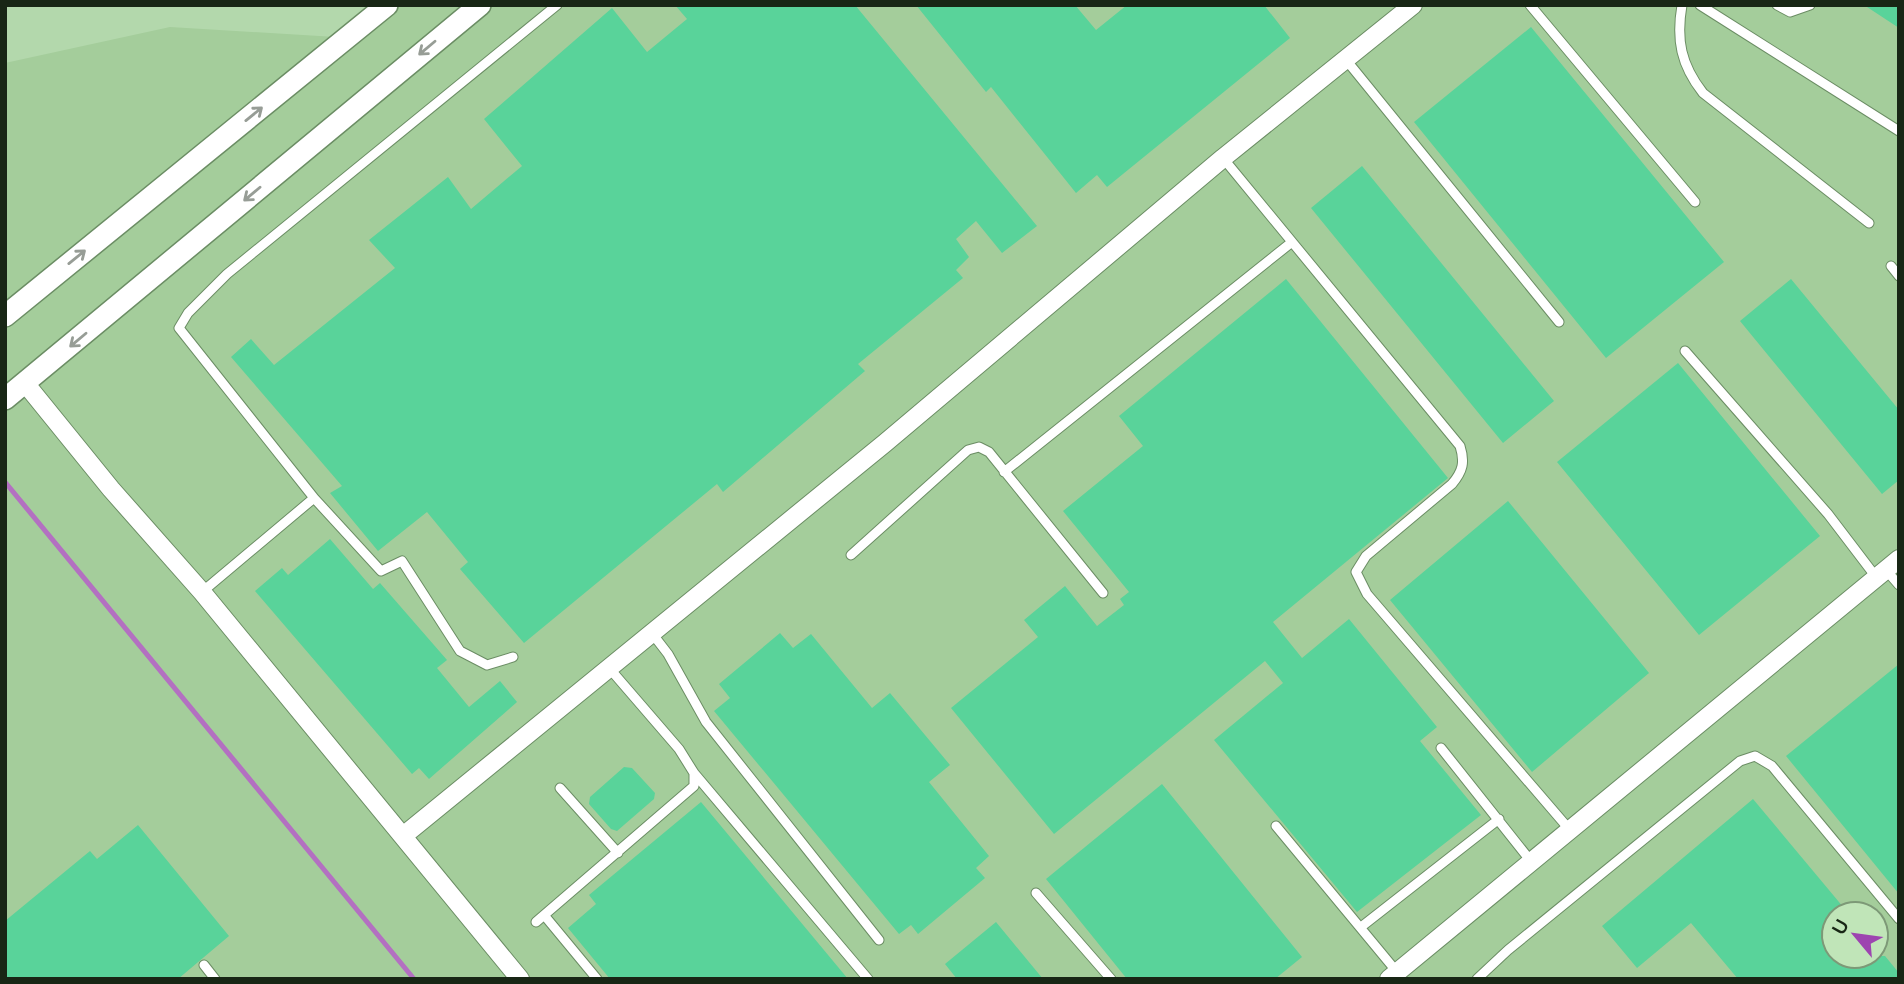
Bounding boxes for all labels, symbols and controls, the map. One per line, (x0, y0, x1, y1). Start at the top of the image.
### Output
one-way arrow (418, 40, 436, 56)
one-way arrow (245, 106, 263, 122)
one-way arrow (244, 186, 262, 202)
one-way arrow (68, 250, 86, 265)
one-way arrow (69, 332, 87, 347)
north arrow (1820, 900, 1890, 970)
text: U (1826, 915, 1856, 940)

